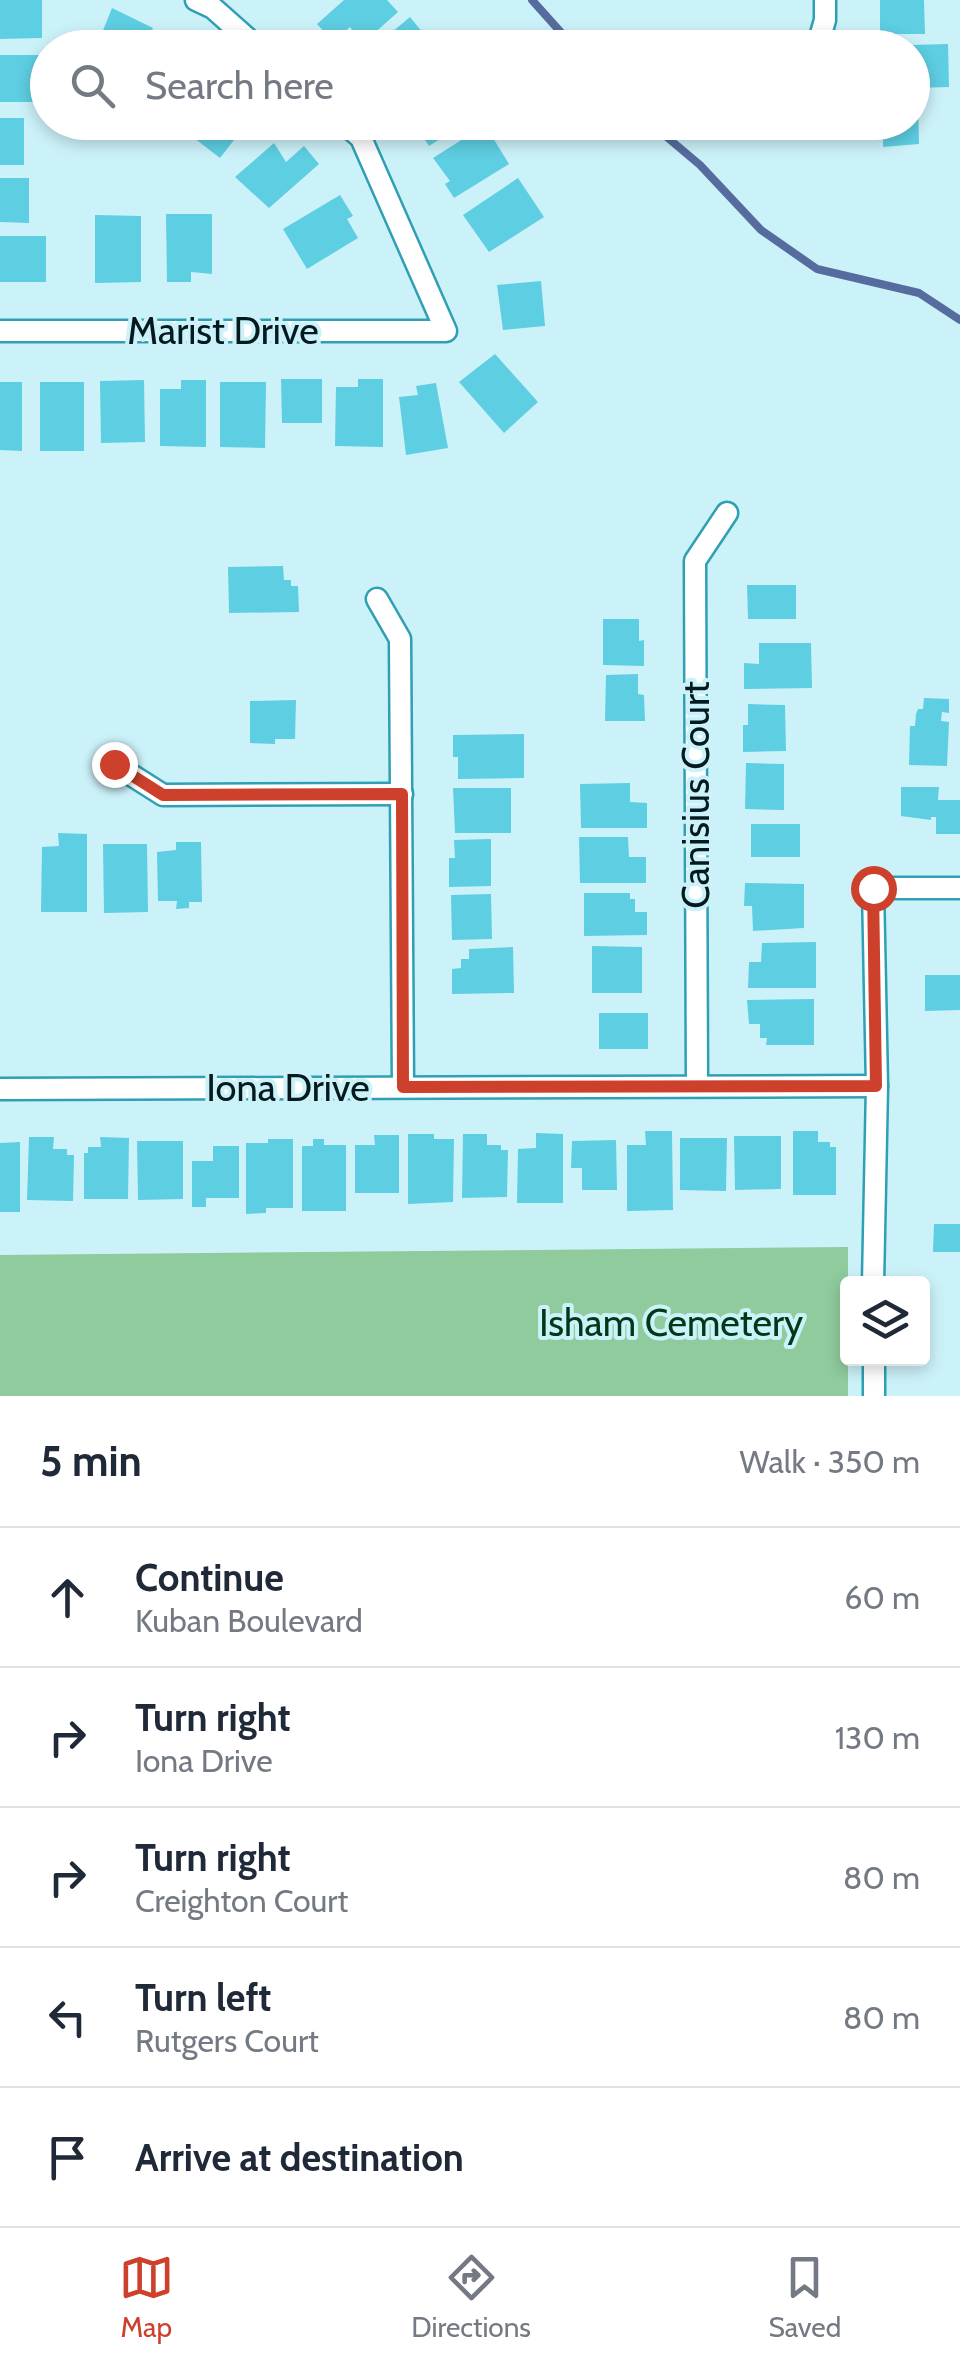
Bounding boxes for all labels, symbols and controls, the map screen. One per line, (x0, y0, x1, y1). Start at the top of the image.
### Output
search box (30, 30, 930, 140)
icon: search (65, 58, 120, 113)
text: Search here (145, 62, 334, 109)
street label: Marist Drive (127, 307, 319, 354)
street label: Canisius Court (672, 681, 719, 909)
route end (92, 742, 138, 788)
route start (851, 866, 897, 912)
street label: Iona Drive (206, 1064, 370, 1111)
map controls (840, 1276, 930, 1366)
button: layers (840, 1276, 930, 1366)
park label: Isham Cemetery (539, 1299, 803, 1346)
text: 5 min (40, 1435, 142, 1487)
text: Walk · 350 m (740, 1442, 920, 1481)
text: Continue (135, 1554, 284, 1601)
icon: ahead (40, 1570, 95, 1625)
text: 60 m (844, 1578, 920, 1617)
text: Kuban Boulevard (135, 1601, 363, 1640)
text: Turn right (135, 1694, 291, 1741)
icon: right (40, 1710, 95, 1765)
text: 130 m (835, 1718, 920, 1757)
text: Iona Drive (135, 1741, 273, 1780)
text: Turn right (135, 1834, 291, 1881)
icon: right (40, 1850, 95, 1905)
text: 80 m (843, 1858, 920, 1897)
text: Creighton Court (135, 1881, 348, 1920)
text: Turn left (135, 1974, 271, 2021)
icon: left (40, 1990, 95, 2045)
text: 80 m (843, 1998, 920, 2037)
text: Rutgers Court (135, 2021, 319, 2060)
icon: arrive (40, 2130, 95, 2185)
text: Arrive at destination (135, 2134, 464, 2181)
tab: Map (119, 2250, 174, 2344)
tab: Directions (411, 2250, 531, 2344)
tab: Saved (769, 2250, 841, 2344)

